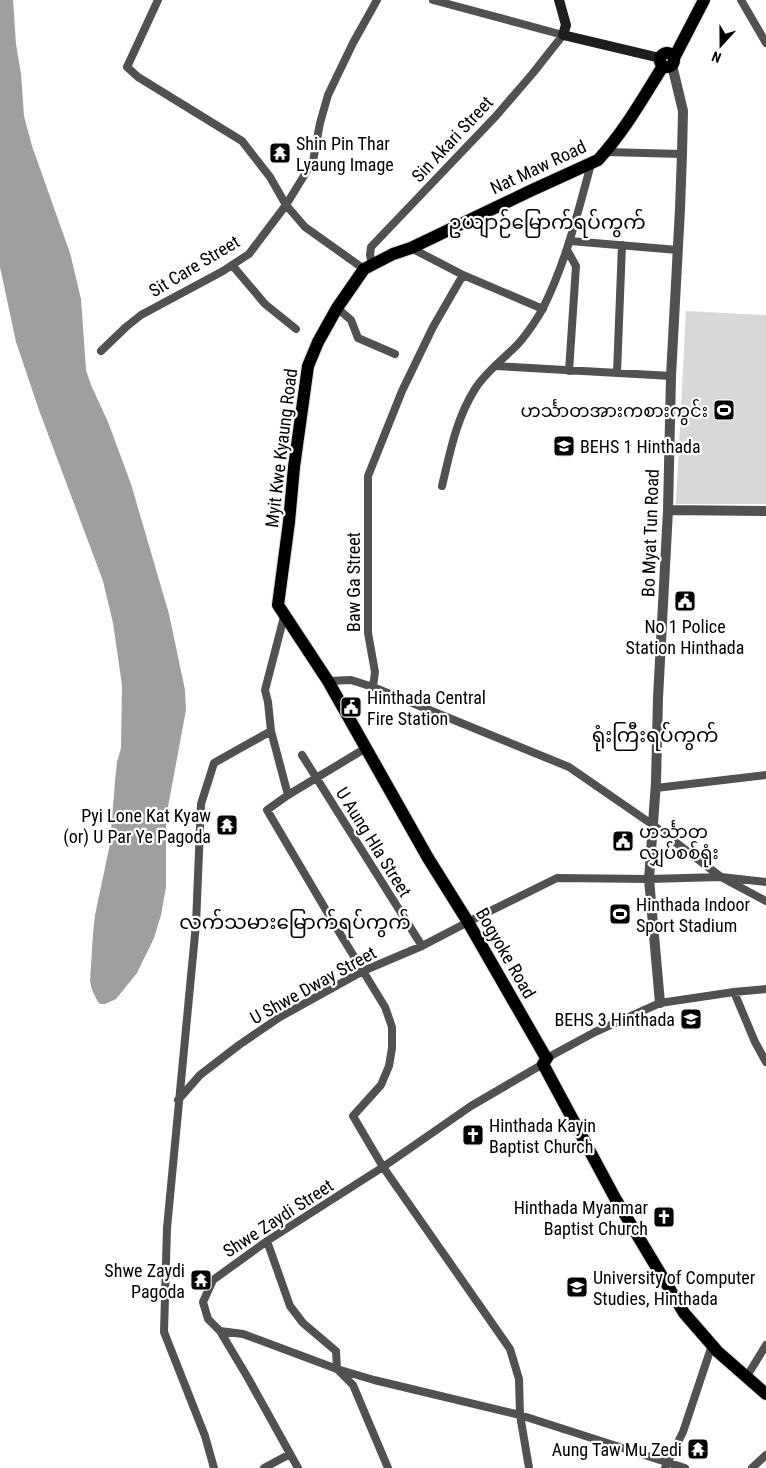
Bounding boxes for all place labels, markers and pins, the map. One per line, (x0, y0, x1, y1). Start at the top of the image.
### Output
place label: Shin Pin Thar Lyaung Image (296, 133, 394, 175)
temple icon: Shin Pin Thar Lyaung Image (268, 141, 292, 165)
place label: ဟင်္သာတအားကစားကွင်း (520, 398, 708, 426)
sports icon: ဟင်္သာတအားကစားကွင်း (712, 398, 736, 422)
school or university icon: BEHS 1 Hinthada (552, 434, 576, 458)
place label: BEHS 1 Hinthada (580, 436, 701, 457)
public building icon: No 1 Police Station Hinthada (673, 589, 697, 613)
place label: No 1 Police Station Hinthada (626, 616, 744, 658)
place label: Hinthada Central Fire Station (367, 687, 486, 729)
public building icon: Hinthada Central Fire Station (339, 695, 363, 719)
place label: Pyi Lone Kat Kyaw (or) U Par Ye Pagoda (63, 805, 211, 848)
temple icon: Pyi Lone Kat Kyaw (or) U Par Ye Pagoda (215, 813, 239, 837)
place label: ဟင်္သာတ လျှပ်စစ်ရုံး (639, 820, 719, 868)
public building icon: ဟင်္သာတ လျှပ်စစ်ရုံး (611, 829, 635, 853)
place label: Hinthada Indoor Sport Stadium (636, 894, 751, 936)
sports icon: Hinthada Indoor Sport Stadium (608, 902, 632, 926)
school or university icon: BEHS 3 Hinthada (679, 1007, 703, 1031)
place label: BEHS 3 Hinthada (554, 1009, 675, 1030)
place label: Hinthada Kayin Baptist Church (489, 1115, 596, 1157)
church icon: Hinthada Kayin Baptist Church (461, 1123, 485, 1147)
place label: Hinthada Myanmar Baptist Church (514, 1197, 649, 1239)
church icon: Hinthada Myanmar Baptist Church (652, 1205, 676, 1229)
place label: Shwe Zaydi Pagoda (104, 1260, 185, 1302)
place label: University of Computer Studies, Hinthada (593, 1267, 756, 1309)
temple icon: Shwe Zaydi Pagoda (189, 1268, 213, 1292)
school or university icon: University of Computer Studies, Hinthada (565, 1275, 589, 1299)
temple icon: Aung Taw Mu Zedi (686, 1437, 710, 1461)
place label: Aung Taw Mu Zedi (552, 1439, 682, 1460)

